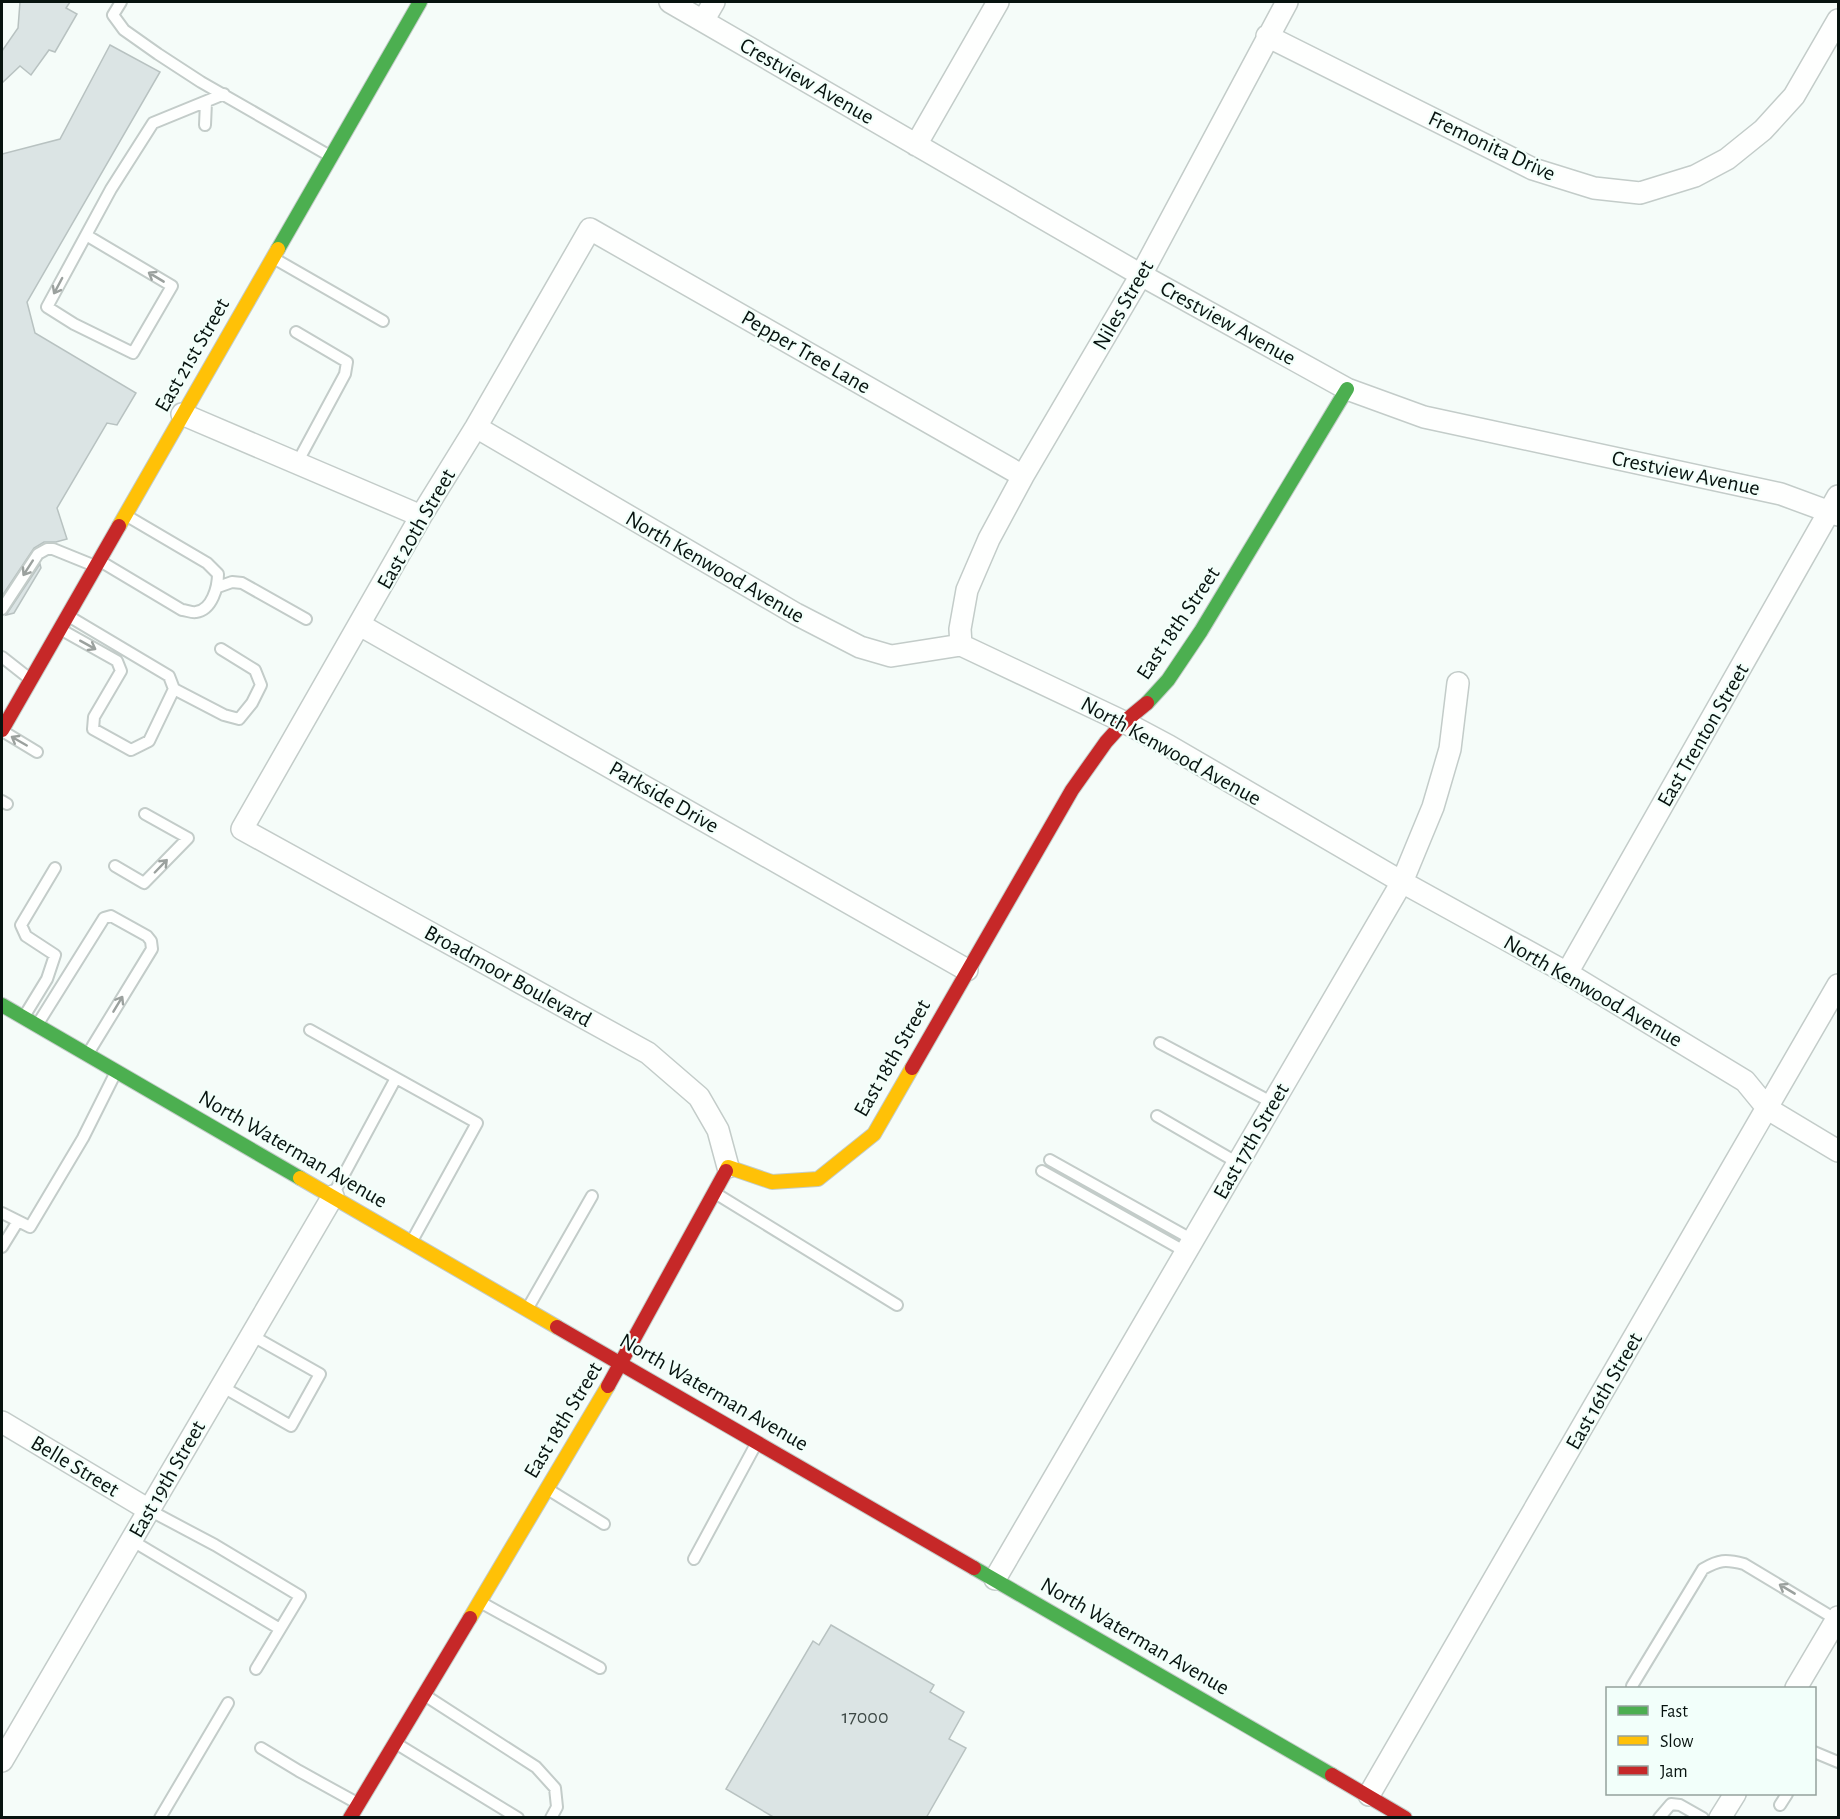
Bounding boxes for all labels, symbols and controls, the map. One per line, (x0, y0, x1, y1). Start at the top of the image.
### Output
street label: Crestview Avenue (736, 34, 878, 128)
street label: Fremonita Drive (1425, 107, 1559, 185)
street label: Niles Street (1089, 256, 1157, 354)
one-way arrow (148, 271, 165, 283)
one-way arrow (52, 277, 64, 294)
street label: Crestview Avenue (1157, 277, 1299, 369)
street label: East 21st Street (151, 294, 233, 416)
street label: Pepper Tree Lane (738, 306, 874, 398)
street label: Crestview Avenue (1610, 447, 1762, 499)
street label: East 20th Street (373, 465, 459, 593)
street label: North Kenwood Avenue (622, 507, 808, 627)
one-way arrow (22, 560, 34, 576)
street label: East 18th Street (1132, 563, 1224, 683)
one-way arrow (79, 639, 96, 651)
street label: East Trenton Street (1653, 660, 1753, 810)
street label: North Kenwood Avenue (1077, 692, 1265, 810)
one-way arrow (11, 735, 28, 747)
street label: Parkside Drive (606, 757, 722, 837)
one-way arrow (154, 858, 169, 873)
street label: Broadmoor Boulevard (421, 921, 595, 1031)
street label: North Kenwood Avenue (1500, 931, 1686, 1051)
one-way arrow (111, 996, 124, 1013)
street label: East 18th Street (850, 996, 934, 1120)
street label: East 17th Street (1209, 1079, 1293, 1203)
street label: North Waterman Avenue (195, 1086, 391, 1212)
street label: North Waterman Avenue (616, 1329, 812, 1455)
street label: East 16th Street (1562, 1329, 1646, 1453)
street label: East 18th Street (520, 1358, 606, 1482)
street label: East 19th Street (125, 1417, 209, 1541)
street label: Belle Street (27, 1431, 123, 1501)
street label: North Waterman Avenue (1037, 1573, 1233, 1699)
one-way arrow (1779, 1583, 1796, 1595)
legend (1606, 1687, 1816, 1795)
text: Fast (1660, 1703, 1688, 1721)
house number: 17000 (842, 1707, 888, 1727)
text: Slow (1660, 1733, 1693, 1751)
text: Jam (1660, 1763, 1688, 1781)

